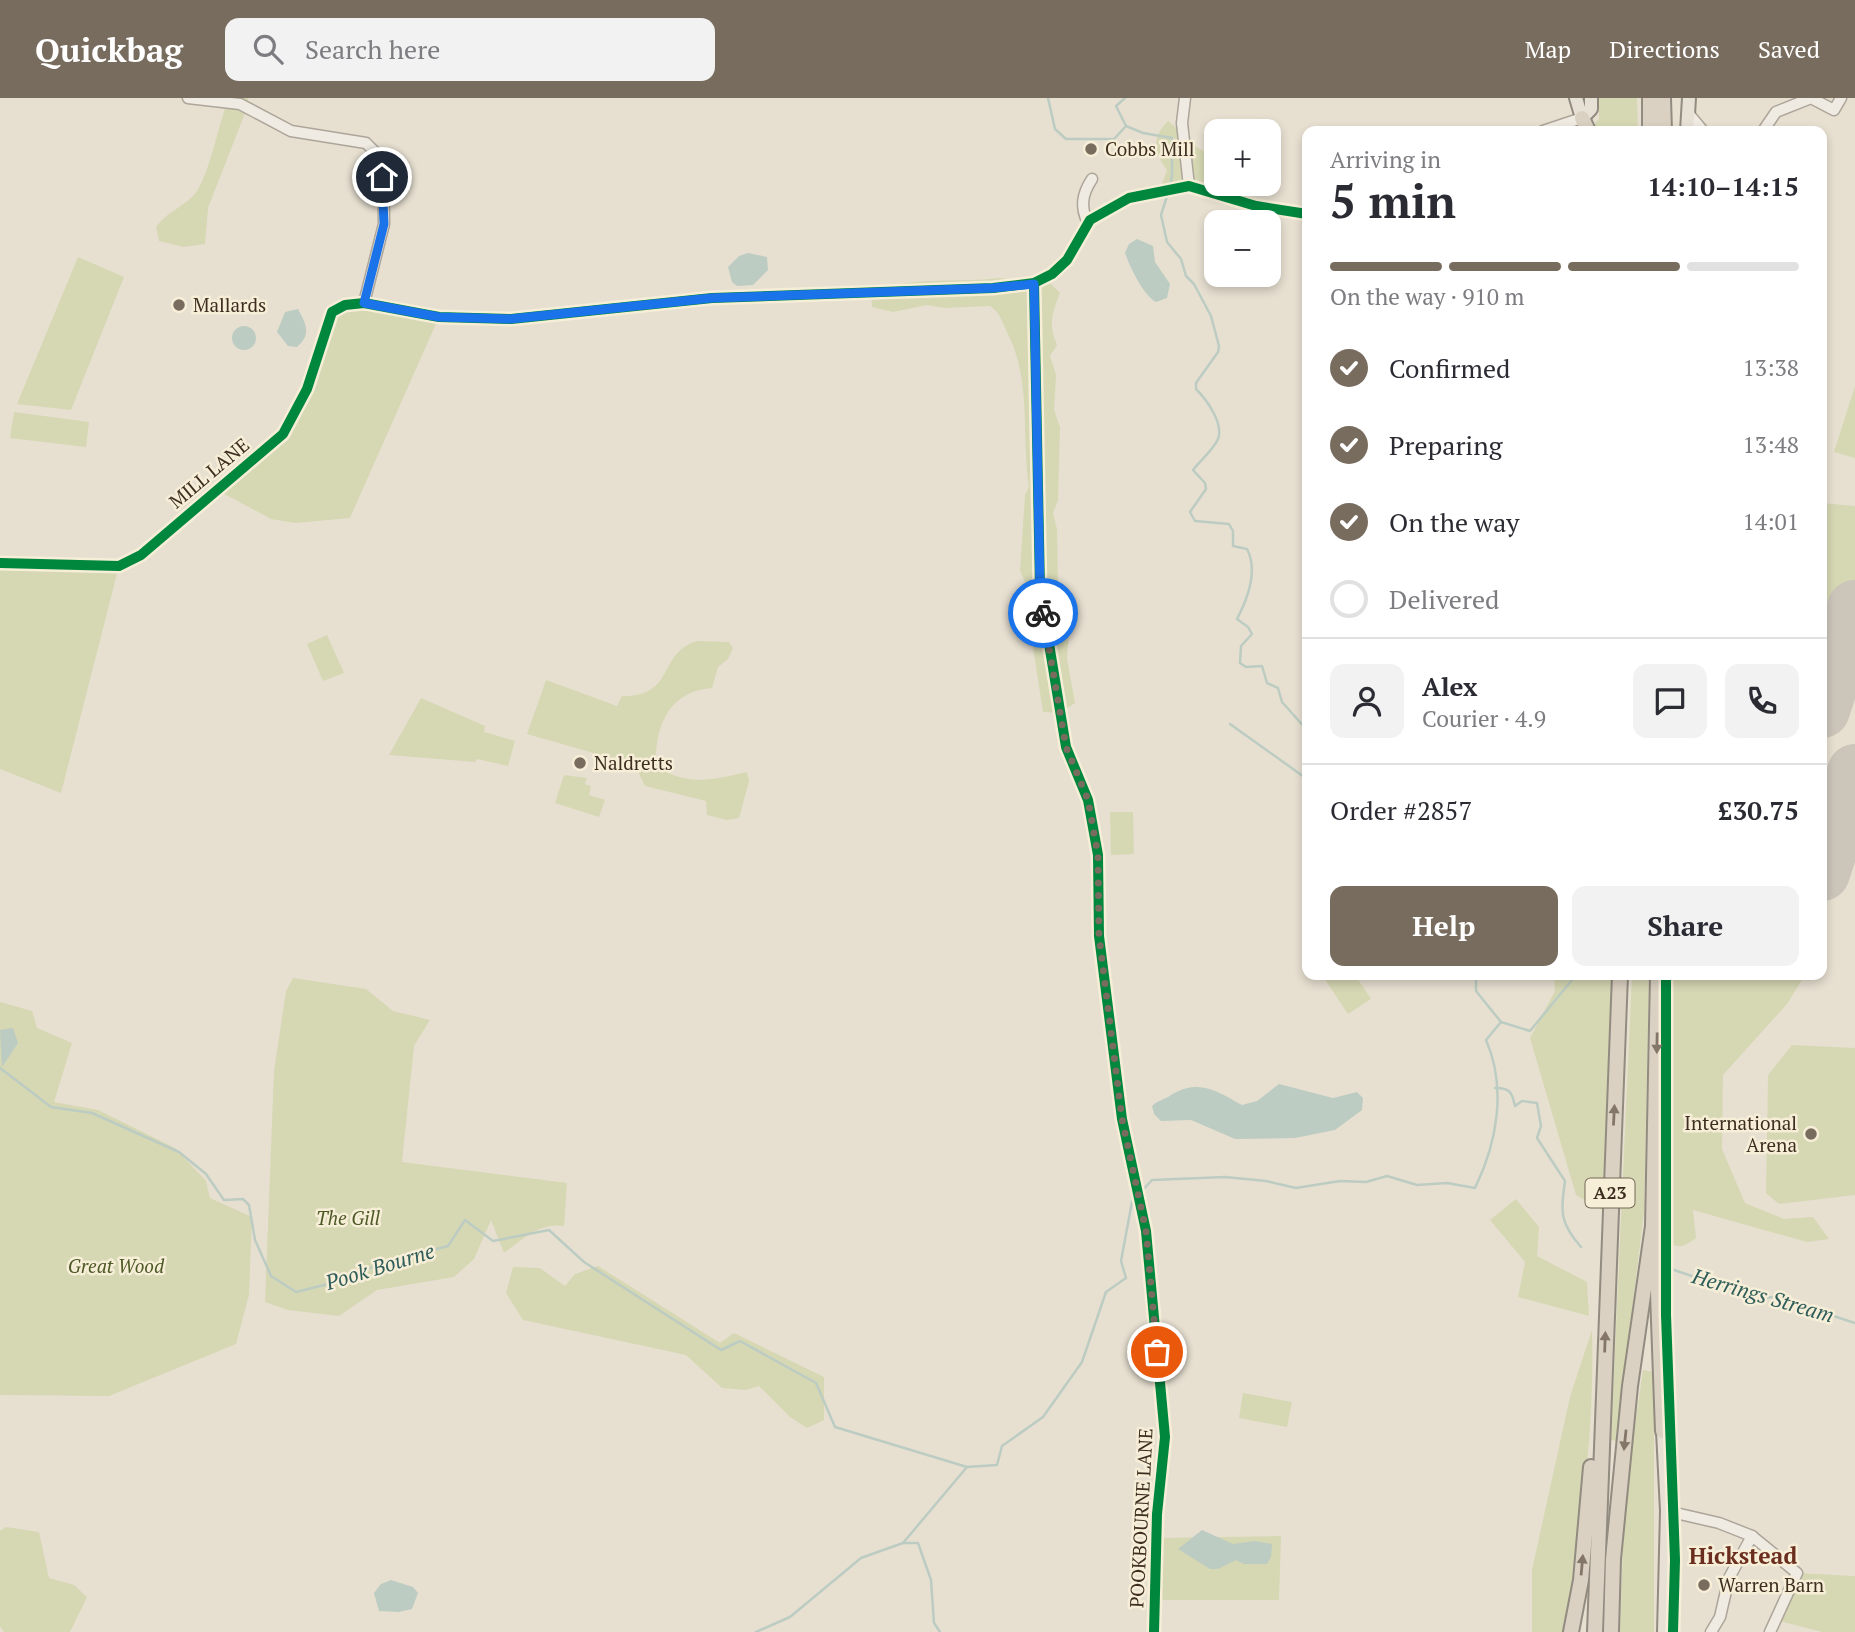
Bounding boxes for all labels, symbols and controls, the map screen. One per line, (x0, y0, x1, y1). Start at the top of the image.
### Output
search box (225, 18, 715, 81)
text: Quickbag (35, 28, 183, 71)
icon: search (249, 30, 287, 68)
text: Search here (305, 32, 440, 66)
text: Map (1525, 33, 1571, 65)
text: Directions (1609, 33, 1720, 65)
text: Saved (1758, 33, 1820, 65)
map controls (1204, 119, 1281, 287)
button: + (1204, 119, 1281, 196)
place label: Cobbs Mill (1105, 136, 1194, 161)
marker: Cobbs Mill (1083, 141, 1099, 157)
text: Arriving in (1330, 144, 1441, 175)
pin (352, 147, 412, 207)
icon: home (363, 158, 401, 196)
text: 14:10–14:15 (1647, 169, 1799, 203)
text: 5 min (1330, 170, 1456, 231)
button: − (1204, 210, 1281, 287)
text: On the way · 910 m (1330, 281, 1524, 312)
place label: Mallards (193, 292, 266, 317)
marker: Mallards (171, 297, 187, 313)
icon: check (1330, 349, 1368, 387)
text: Confirmed (1389, 351, 1510, 385)
text: 13:38 (1742, 352, 1799, 383)
icon: check (1330, 426, 1368, 464)
text: Preparing (1389, 428, 1502, 462)
text: 13:48 (1742, 429, 1799, 460)
street label: MILL LANE (163, 432, 254, 513)
icon: check (1330, 503, 1368, 541)
text: On the way (1389, 505, 1520, 539)
text: 14:01 (1742, 506, 1799, 537)
courier (1008, 578, 1078, 648)
text: Delivered (1389, 582, 1499, 616)
icon: bike (1024, 594, 1062, 632)
button: person (1330, 664, 1404, 738)
button: chat (1633, 664, 1707, 738)
button: phone (1725, 664, 1799, 738)
text: Alex (1422, 669, 1478, 703)
text: Courier · 4.9 (1422, 703, 1546, 734)
place label: Naldretts (594, 750, 673, 775)
marker: Naldretts (572, 755, 588, 771)
text: Order #2857 (1330, 793, 1472, 827)
text: £30.75 (1718, 793, 1799, 827)
button: Help (1330, 886, 1558, 966)
button: Share (1572, 886, 1799, 966)
one-way arrow (1651, 1032, 1663, 1054)
one-way arrow (1608, 1104, 1619, 1126)
place label: International Arena (1684, 1110, 1797, 1157)
marker: International Arena (1803, 1126, 1819, 1142)
road number: A23 (1586, 1178, 1634, 1208)
park label: The Gill (316, 1205, 381, 1230)
water label: Pook Bourne (321, 1236, 438, 1296)
park label: Great Wood (68, 1253, 165, 1278)
water label: Herrings Stream (1688, 1261, 1837, 1329)
pin (1127, 1322, 1187, 1382)
one-way arrow (1599, 1331, 1610, 1353)
icon: bag (1138, 1333, 1176, 1371)
street label: POOKBOURNE LANE (1123, 1427, 1158, 1609)
one-way arrow (1619, 1429, 1630, 1451)
district label: Hickstead (1689, 1540, 1797, 1571)
one-way arrow (1577, 1553, 1588, 1575)
place label: Warren Barn (1718, 1572, 1824, 1597)
marker: Warren Barn (1696, 1577, 1712, 1593)

